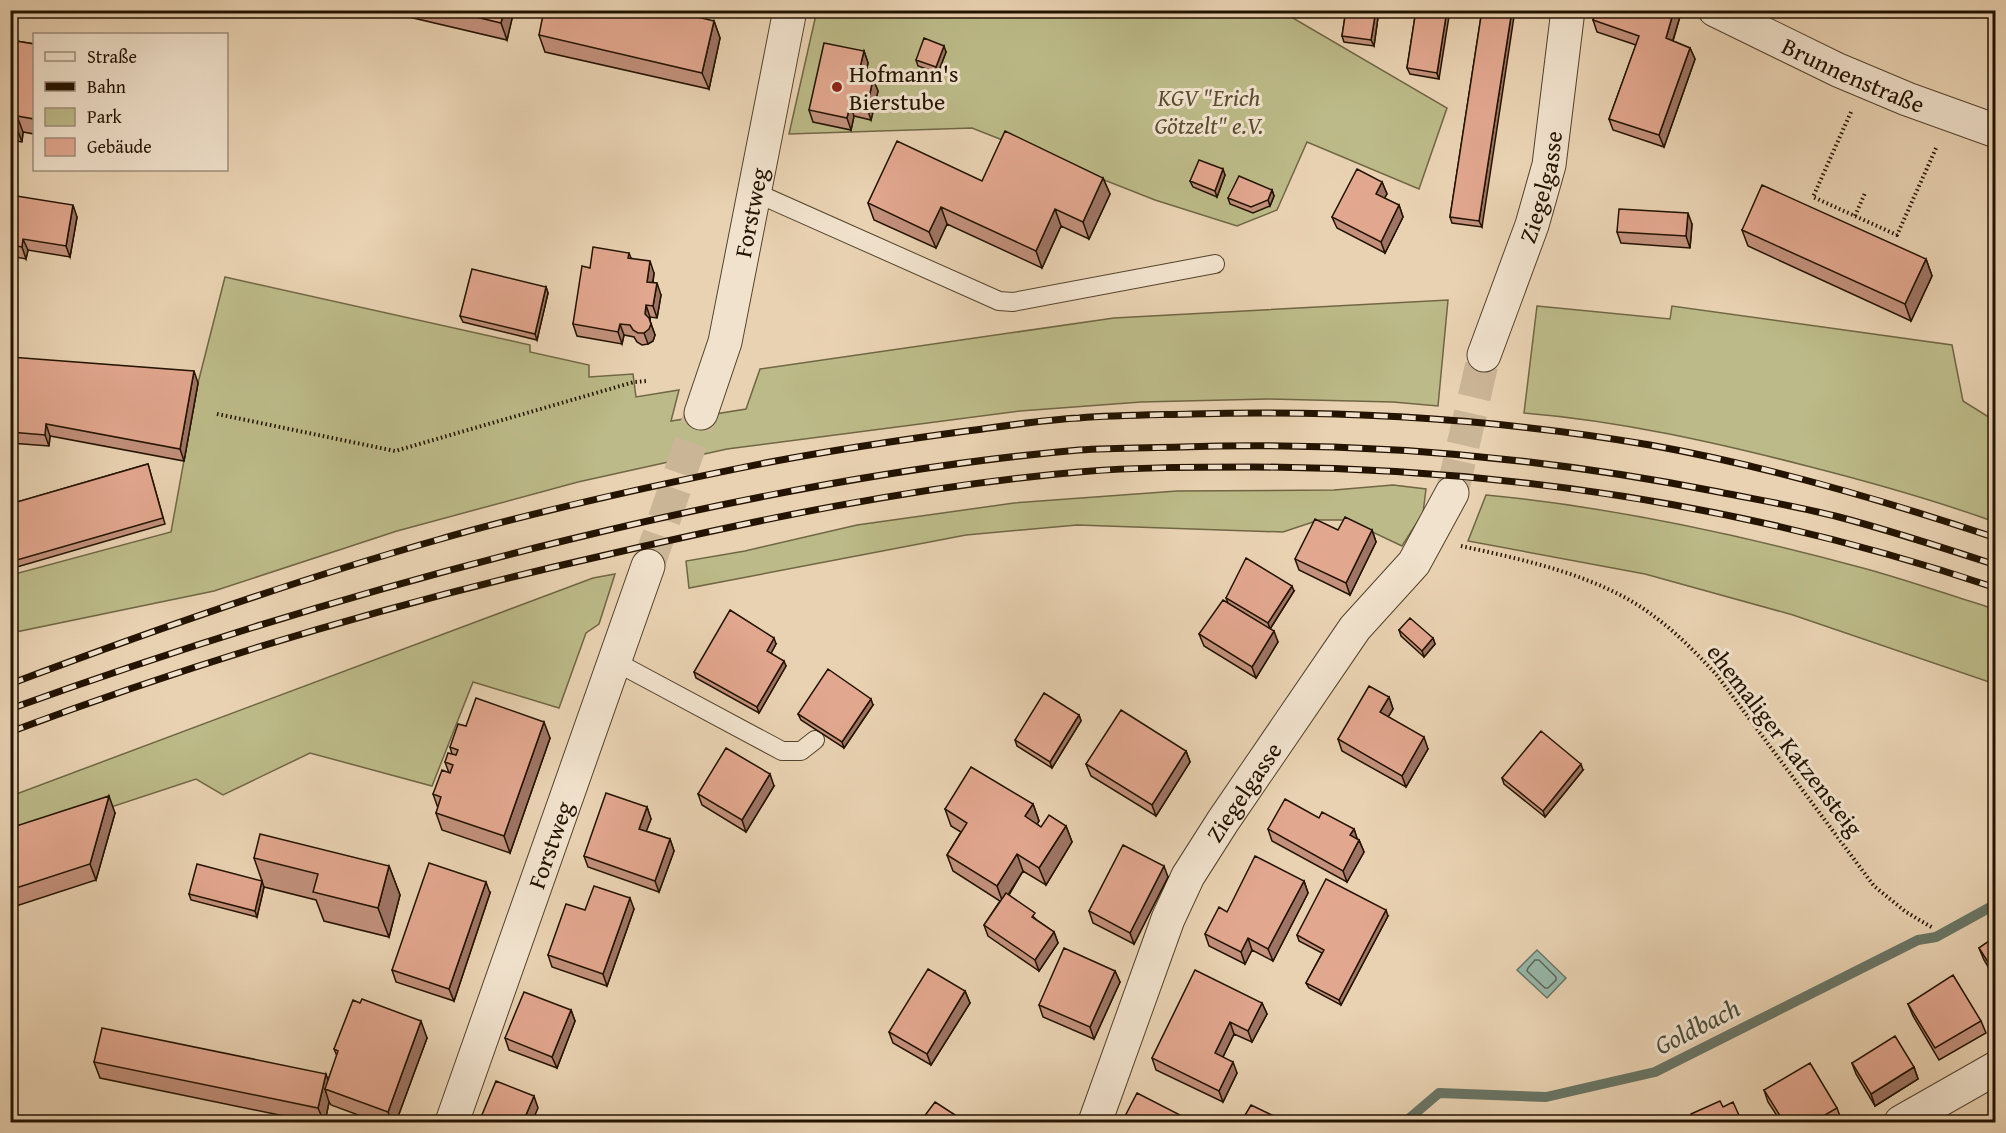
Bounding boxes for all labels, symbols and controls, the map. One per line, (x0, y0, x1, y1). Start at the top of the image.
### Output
street label: Brunnenstraße (1776, 28, 1929, 121)
legend (33, 33, 228, 171)
text: Straße (87, 43, 137, 70)
place label: Hofmann's Bierstube (849, 56, 958, 119)
text: Bahn (87, 73, 126, 100)
marker: Hofmann's Bierstube (830, 80, 844, 94)
park label: KGV "Erich Götzelt" e.V. (1155, 80, 1263, 143)
text: Park (87, 103, 123, 130)
street label: Ziegelgasse (1509, 129, 1571, 248)
text: Gebäude (87, 133, 152, 160)
street label: Forstweg (724, 164, 776, 260)
street label: ehemaliger Katzensteig (1699, 636, 1871, 844)
street label: Ziegelgasse (1197, 734, 1290, 849)
street label: Forstweg (518, 796, 581, 893)
water label: Goldbach (1647, 988, 1747, 1064)

